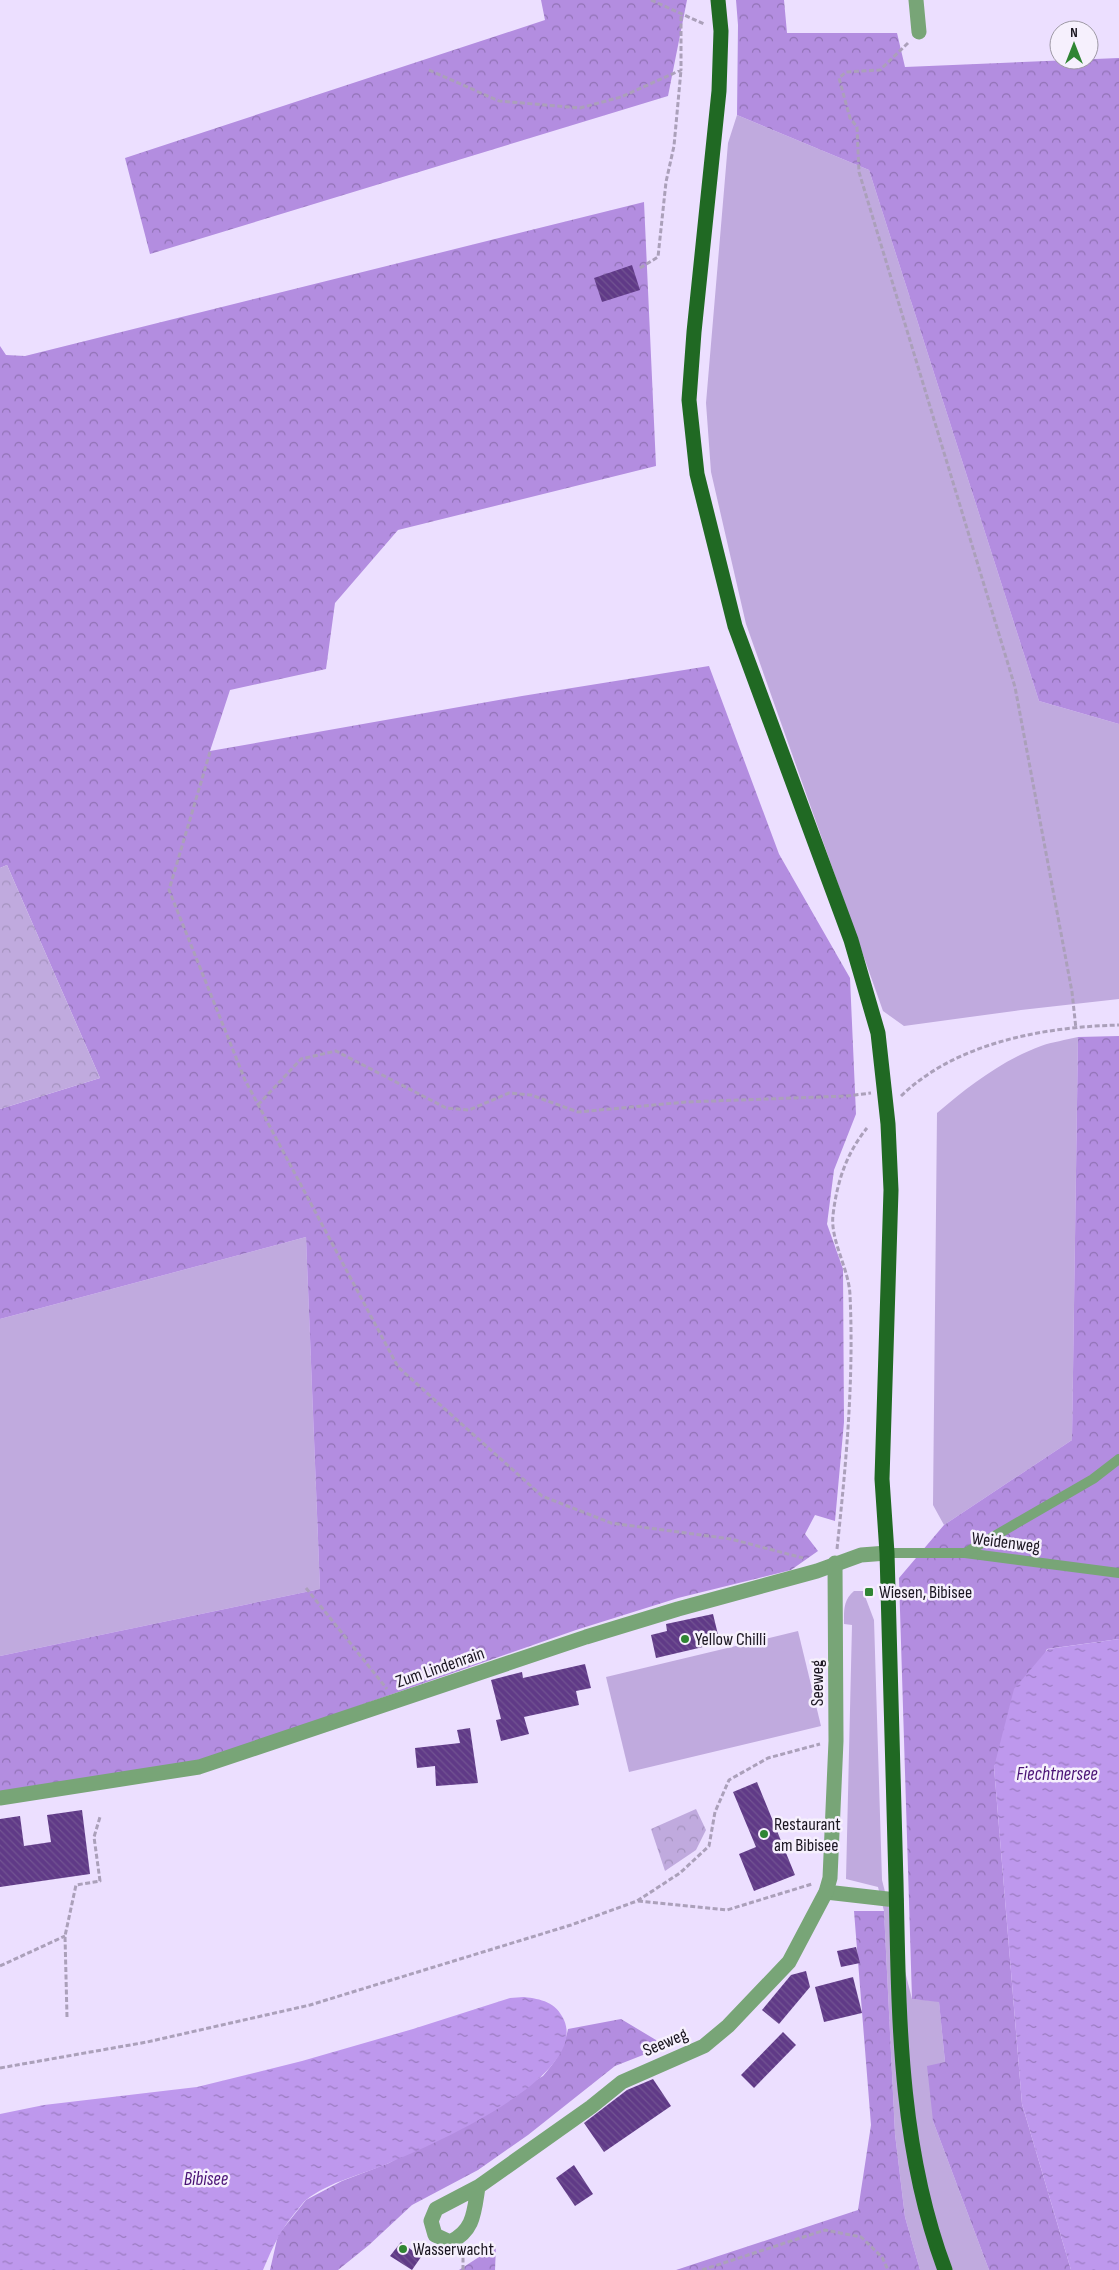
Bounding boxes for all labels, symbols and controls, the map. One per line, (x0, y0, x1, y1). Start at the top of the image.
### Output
north arrow (1049, 20, 1099, 70)
text: N (1070, 24, 1078, 41)
street label: Weidenweg (970, 1528, 1041, 1557)
place label: Wiesen, Bibisee (879, 1582, 972, 1603)
marker: Wiesen, Bibisee (863, 1586, 875, 1598)
place label: Yellow Chilli (695, 1629, 766, 1650)
marker: Yellow Chilli (679, 1633, 691, 1645)
street label: Zum Lindenrain (393, 1643, 487, 1692)
street label: Seeweg (807, 1660, 828, 1706)
water label: Fiechtnersee (1016, 1763, 1098, 1786)
place label: Restaurant am Bibisee (774, 1814, 841, 1856)
marker: Restaurant am Bibisee (758, 1828, 770, 1840)
street label: Seeweg (640, 2024, 691, 2061)
water label: Bibisee (184, 2168, 229, 2191)
place label: Wasserwacht (413, 2239, 494, 2260)
marker: Wasserwacht (397, 2243, 409, 2255)

